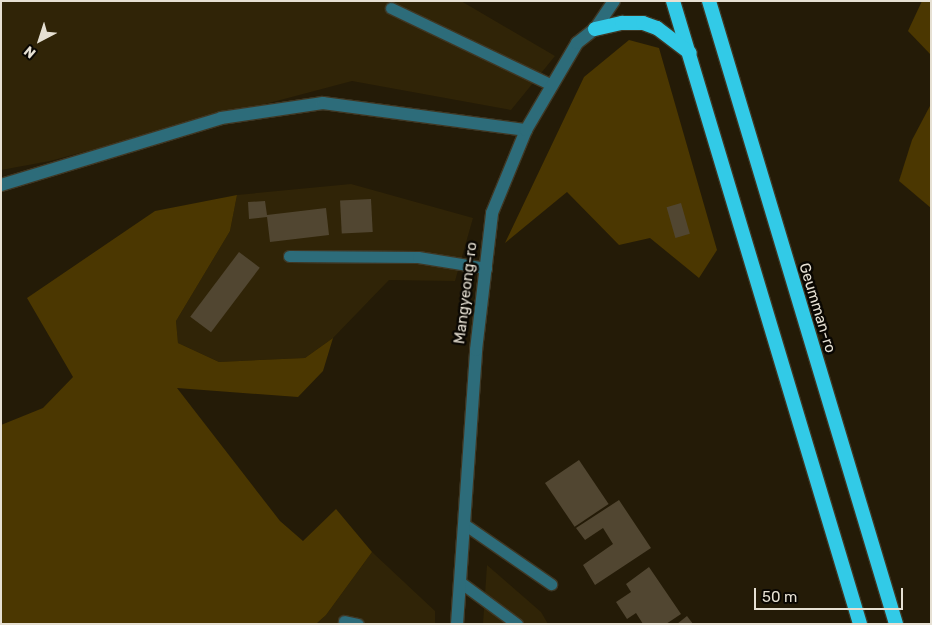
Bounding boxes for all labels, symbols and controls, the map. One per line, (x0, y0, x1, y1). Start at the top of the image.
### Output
north arrow (15, 15, 65, 65)
text: N (21, 42, 39, 62)
street label: Mangyeong-ro (451, 241, 481, 345)
street label: Geumman-ro (795, 261, 839, 355)
scale bar (757, 578, 906, 610)
text: 50 m (762, 588, 797, 606)

